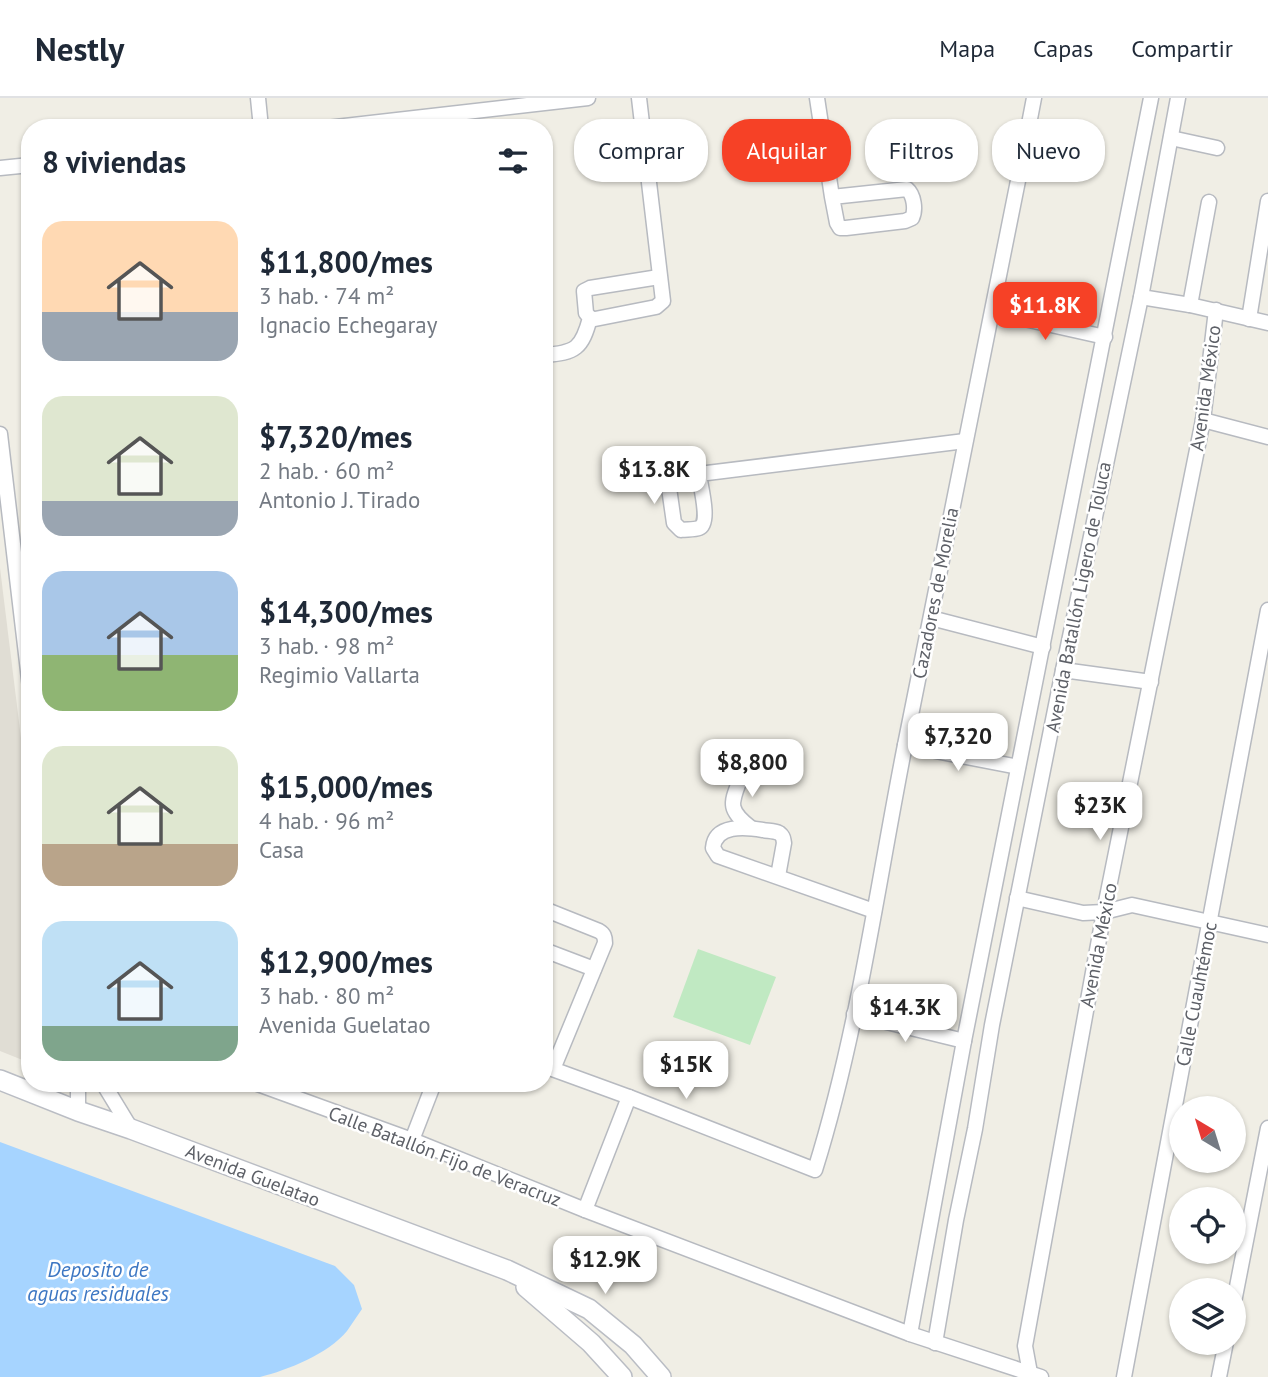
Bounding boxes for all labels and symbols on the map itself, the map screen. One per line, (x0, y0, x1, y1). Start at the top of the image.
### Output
pin: $11.8K (988, 282, 1102, 342)
street label: Avenida México (1184, 324, 1226, 452)
pin: $13.8K (597, 446, 711, 506)
street label: Avenida Batallón Ligero de Toluca (1040, 460, 1116, 734)
street label: Cazadores de Morelia (907, 505, 963, 681)
pin: $7,320 (901, 714, 1015, 773)
pin: $8,800 (695, 740, 809, 799)
pin: $23K (1059, 782, 1141, 842)
street label: Avenida México (1074, 881, 1122, 1009)
street label: Calle Cuauhtémoc (1170, 920, 1222, 1068)
pin: $14.3K (848, 984, 962, 1044)
pin: $15K (645, 1042, 727, 1101)
north arrow (1169, 1096, 1246, 1172)
street label: Calle Batallón Fijo de Veracruz (325, 1100, 565, 1212)
street label: Avenida Guelatao (183, 1138, 323, 1212)
pin: $12.9K (548, 1236, 662, 1296)
water label: Deposito de aguas residuales (27, 1256, 169, 1307)

